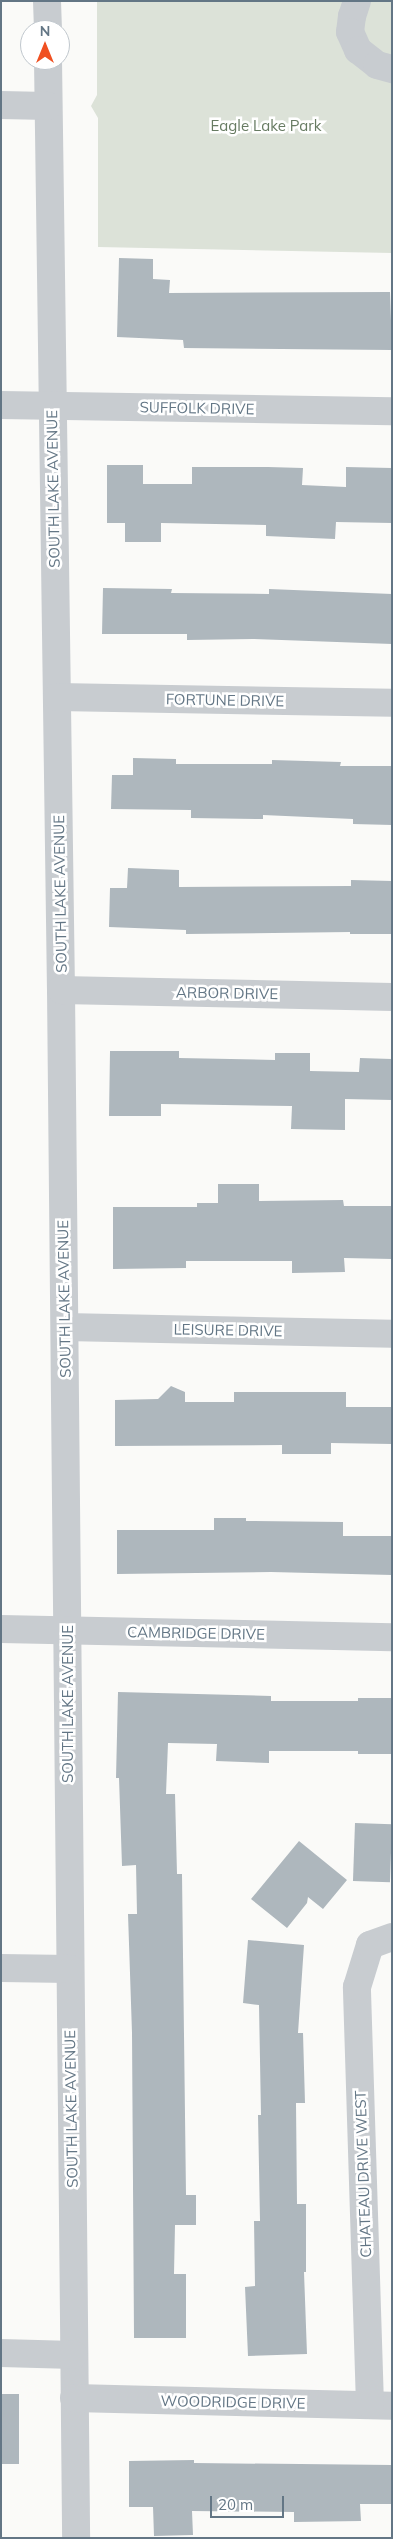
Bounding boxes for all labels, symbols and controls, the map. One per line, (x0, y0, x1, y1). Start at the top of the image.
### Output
north arrow (20, 20, 70, 70)
text: N (40, 22, 50, 40)
park label: Eagle Lake Park (211, 117, 321, 135)
street label: SUFFOLK DRIVE (139, 398, 255, 418)
street label: SOUTH LAKE AVENUE (43, 410, 63, 568)
street label: FORTUNE DRIVE (166, 690, 284, 710)
street label: SOUTH LAKE AVENUE (50, 815, 70, 973)
street label: ARBOR DRIVE (176, 983, 278, 1003)
street label: SOUTH LAKE AVENUE (54, 1220, 74, 1378)
street label: LEISURE DRIVE (173, 1320, 283, 1340)
street label: CAMBRIDGE DRIVE (127, 1623, 265, 1643)
street label: SOUTH LAKE AVENUE (59, 1625, 77, 1783)
street label: SOUTH LAKE AVENUE (61, 2030, 81, 2188)
street label: CHATEAU DRIVE WEST (351, 2090, 375, 2258)
street label: WOODRIDGE DRIVE (160, 2392, 306, 2412)
scale bar (213, 2486, 287, 2518)
text: 20 m (218, 2495, 253, 2514)

